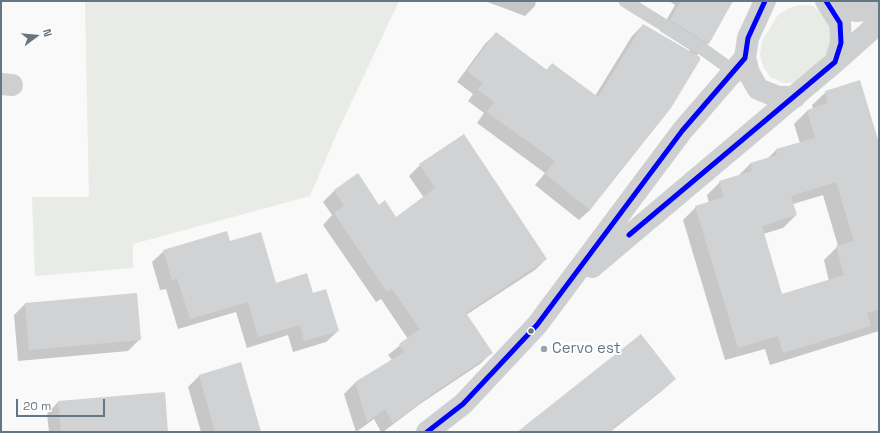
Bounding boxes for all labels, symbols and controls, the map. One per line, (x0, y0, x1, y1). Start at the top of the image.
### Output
north arrow (16, 16, 56, 56)
text: N (40, 27, 55, 38)
unlabelled marker (526, 326, 536, 336)
place label: Cervo est (552, 340, 621, 358)
marker: Cervo est (539, 344, 549, 354)
scale bar (18, 391, 107, 417)
text: 20 m (23, 398, 51, 414)

